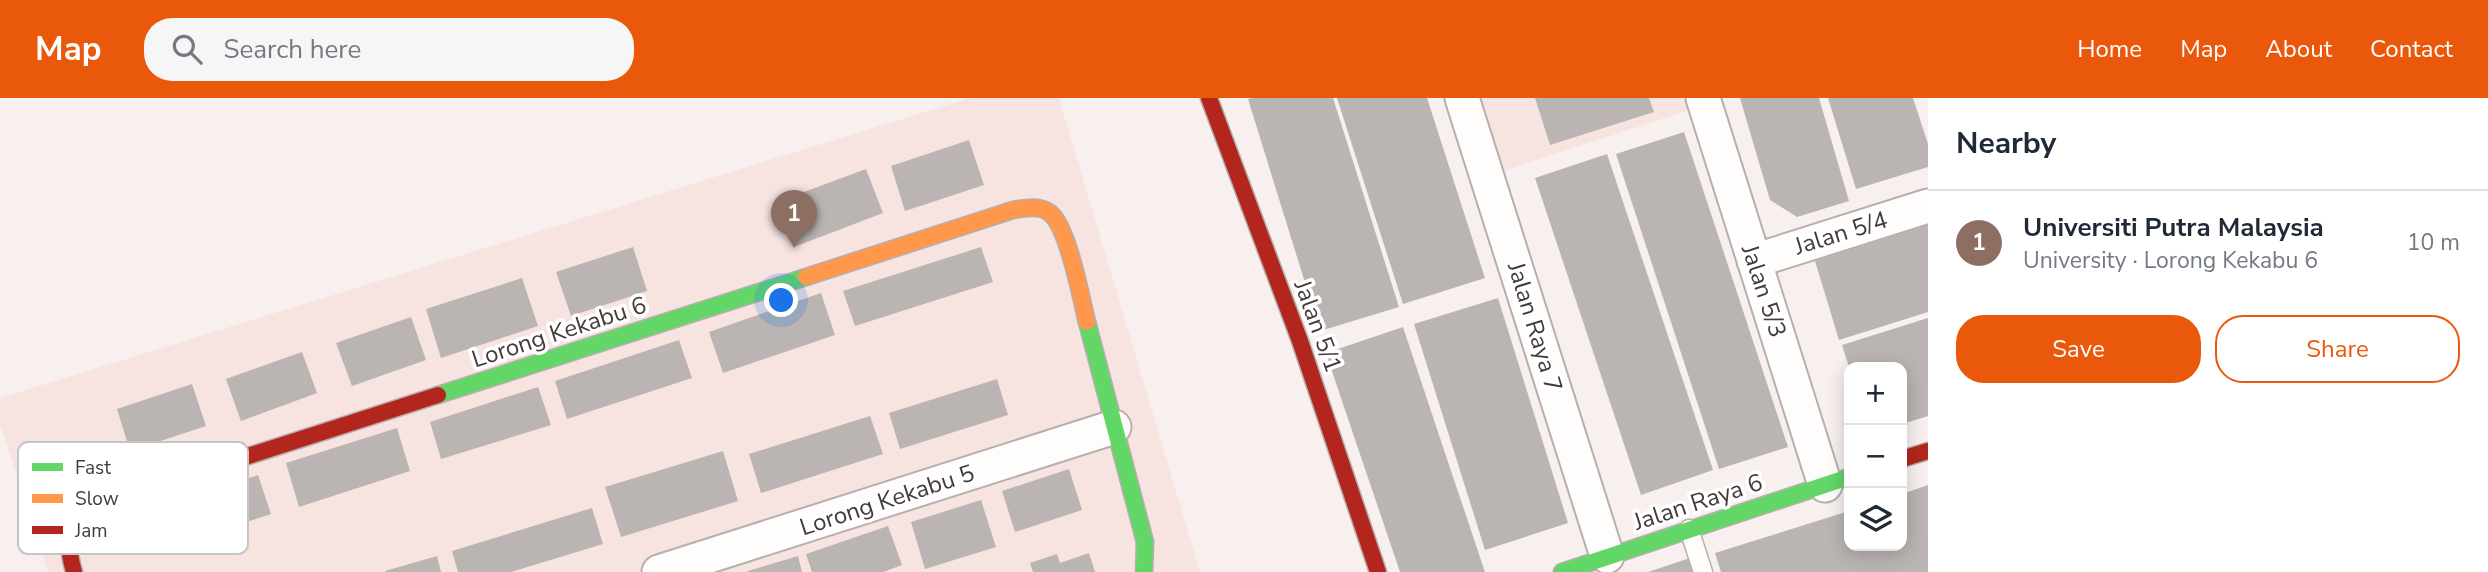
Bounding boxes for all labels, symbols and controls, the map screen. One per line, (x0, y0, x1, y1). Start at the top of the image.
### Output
search box (144, 18, 634, 81)
text: Map (35, 27, 102, 72)
icon: search (168, 30, 206, 68)
text: Search here (224, 32, 361, 67)
text: Home (2077, 33, 2142, 65)
text: Map (2180, 33, 2227, 65)
text: About (2265, 33, 2332, 65)
text: Contact (2370, 33, 2453, 65)
text: Nearby (1956, 123, 2056, 164)
pin: 1 (771, 190, 817, 248)
street label: Jalan 5/4 (1790, 204, 1891, 263)
text: Universiti Putra Malaysia (2023, 210, 2324, 245)
text: 1 (1972, 227, 1986, 258)
text: 10 m (2407, 227, 2460, 258)
street label: Jalan 5/3 (1734, 240, 1794, 341)
text: University · Lorong Kekabu 6 (2023, 245, 2318, 276)
street label: Jalan Raya 7 (1500, 257, 1570, 396)
street label: Jalan 5/1 (1286, 275, 1349, 376)
your location (764, 283, 798, 317)
street label: Lorong Kekabu 6 (467, 289, 651, 375)
button: Save (1956, 315, 2201, 383)
button: Share (2215, 315, 2460, 383)
map controls (1844, 362, 1907, 551)
button: + (1844, 362, 1907, 425)
button: − (1844, 425, 1907, 488)
legend (18, 442, 248, 554)
text: Fast (75, 455, 111, 481)
street label: Lorong Kekabu 5 (795, 457, 979, 543)
street label: Jalan Raya 6 (1628, 466, 1767, 538)
text: Slow (75, 486, 119, 512)
button: layers (1844, 488, 1907, 551)
text: Jam (74, 518, 108, 544)

